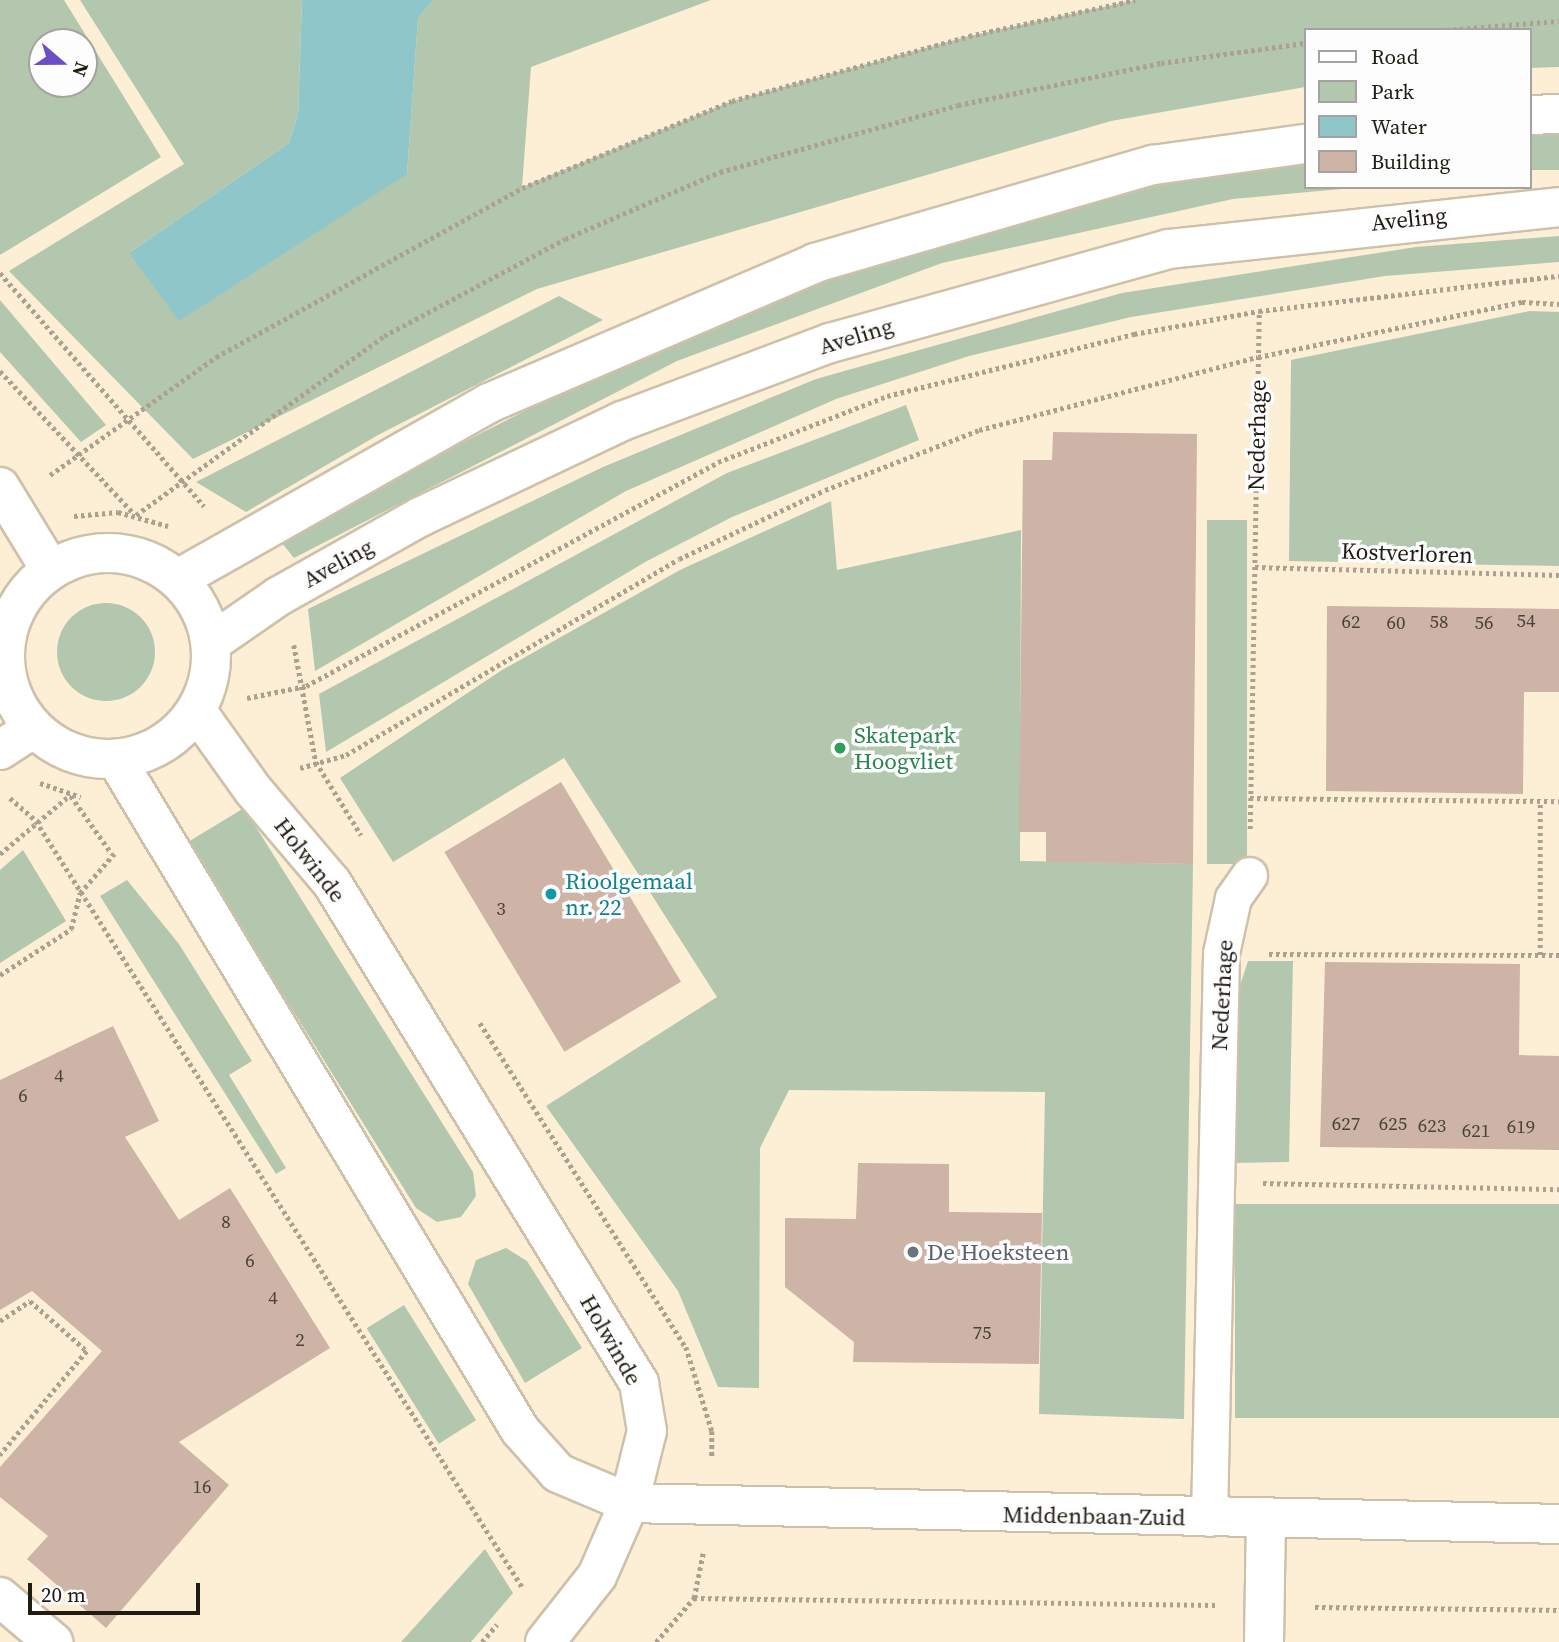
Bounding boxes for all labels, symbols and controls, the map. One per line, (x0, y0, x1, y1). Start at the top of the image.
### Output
north arrow (28, 28, 98, 98)
legend (1304, 28, 1531, 189)
text: Road (1371, 42, 1419, 71)
text: N (66, 59, 95, 80)
text: Park (1371, 77, 1414, 106)
text: Water (1371, 112, 1427, 141)
text: Building (1371, 147, 1450, 176)
street label: Aveling (1370, 201, 1448, 237)
street label: Aveling (816, 312, 896, 360)
street label: Nederhage (1242, 379, 1272, 491)
street label: Aveling (298, 532, 378, 594)
street label: Kostverloren (1340, 537, 1474, 569)
house number: 54 (1517, 610, 1535, 632)
house number: 62 (1342, 611, 1360, 633)
house number: 58 (1430, 611, 1448, 633)
house number: 60 (1387, 612, 1405, 634)
house number: 56 (1475, 612, 1493, 634)
place label: Skatepark Hoogvliet (854, 721, 956, 775)
marker: Skatepark Hoogvliet (832, 740, 848, 756)
street label: Holwinde (268, 812, 352, 908)
place label: Rioolgemaal nr. 22 (565, 867, 693, 921)
marker: Rioolgemaal nr. 22 (543, 886, 559, 902)
house number: 3 (496, 898, 506, 920)
street label: Nederhage (1205, 939, 1239, 1051)
house number: 4 (54, 1065, 64, 1087)
house number: 6 (18, 1085, 28, 1107)
house number: 627 (1332, 1113, 1360, 1135)
house number: 625 (1379, 1113, 1407, 1135)
house number: 623 (1418, 1115, 1446, 1137)
house number: 619 (1507, 1116, 1535, 1138)
house number: 621 (1462, 1120, 1490, 1142)
house number: 8 (221, 1211, 231, 1233)
place label: De Hoeksteen (927, 1238, 1069, 1266)
marker: De Hoeksteen (905, 1244, 921, 1260)
house number: 6 (245, 1250, 255, 1272)
house number: 4 (268, 1287, 278, 1309)
street label: Holwinde (574, 1290, 648, 1390)
house number: 75 (973, 1322, 991, 1344)
house number: 2 (295, 1329, 305, 1351)
house number: 16 (193, 1476, 211, 1498)
street label: Middenbaan-Zuid (1002, 1501, 1186, 1531)
scale bar (32, 1568, 203, 1612)
text: 20 m (41, 1580, 86, 1609)

